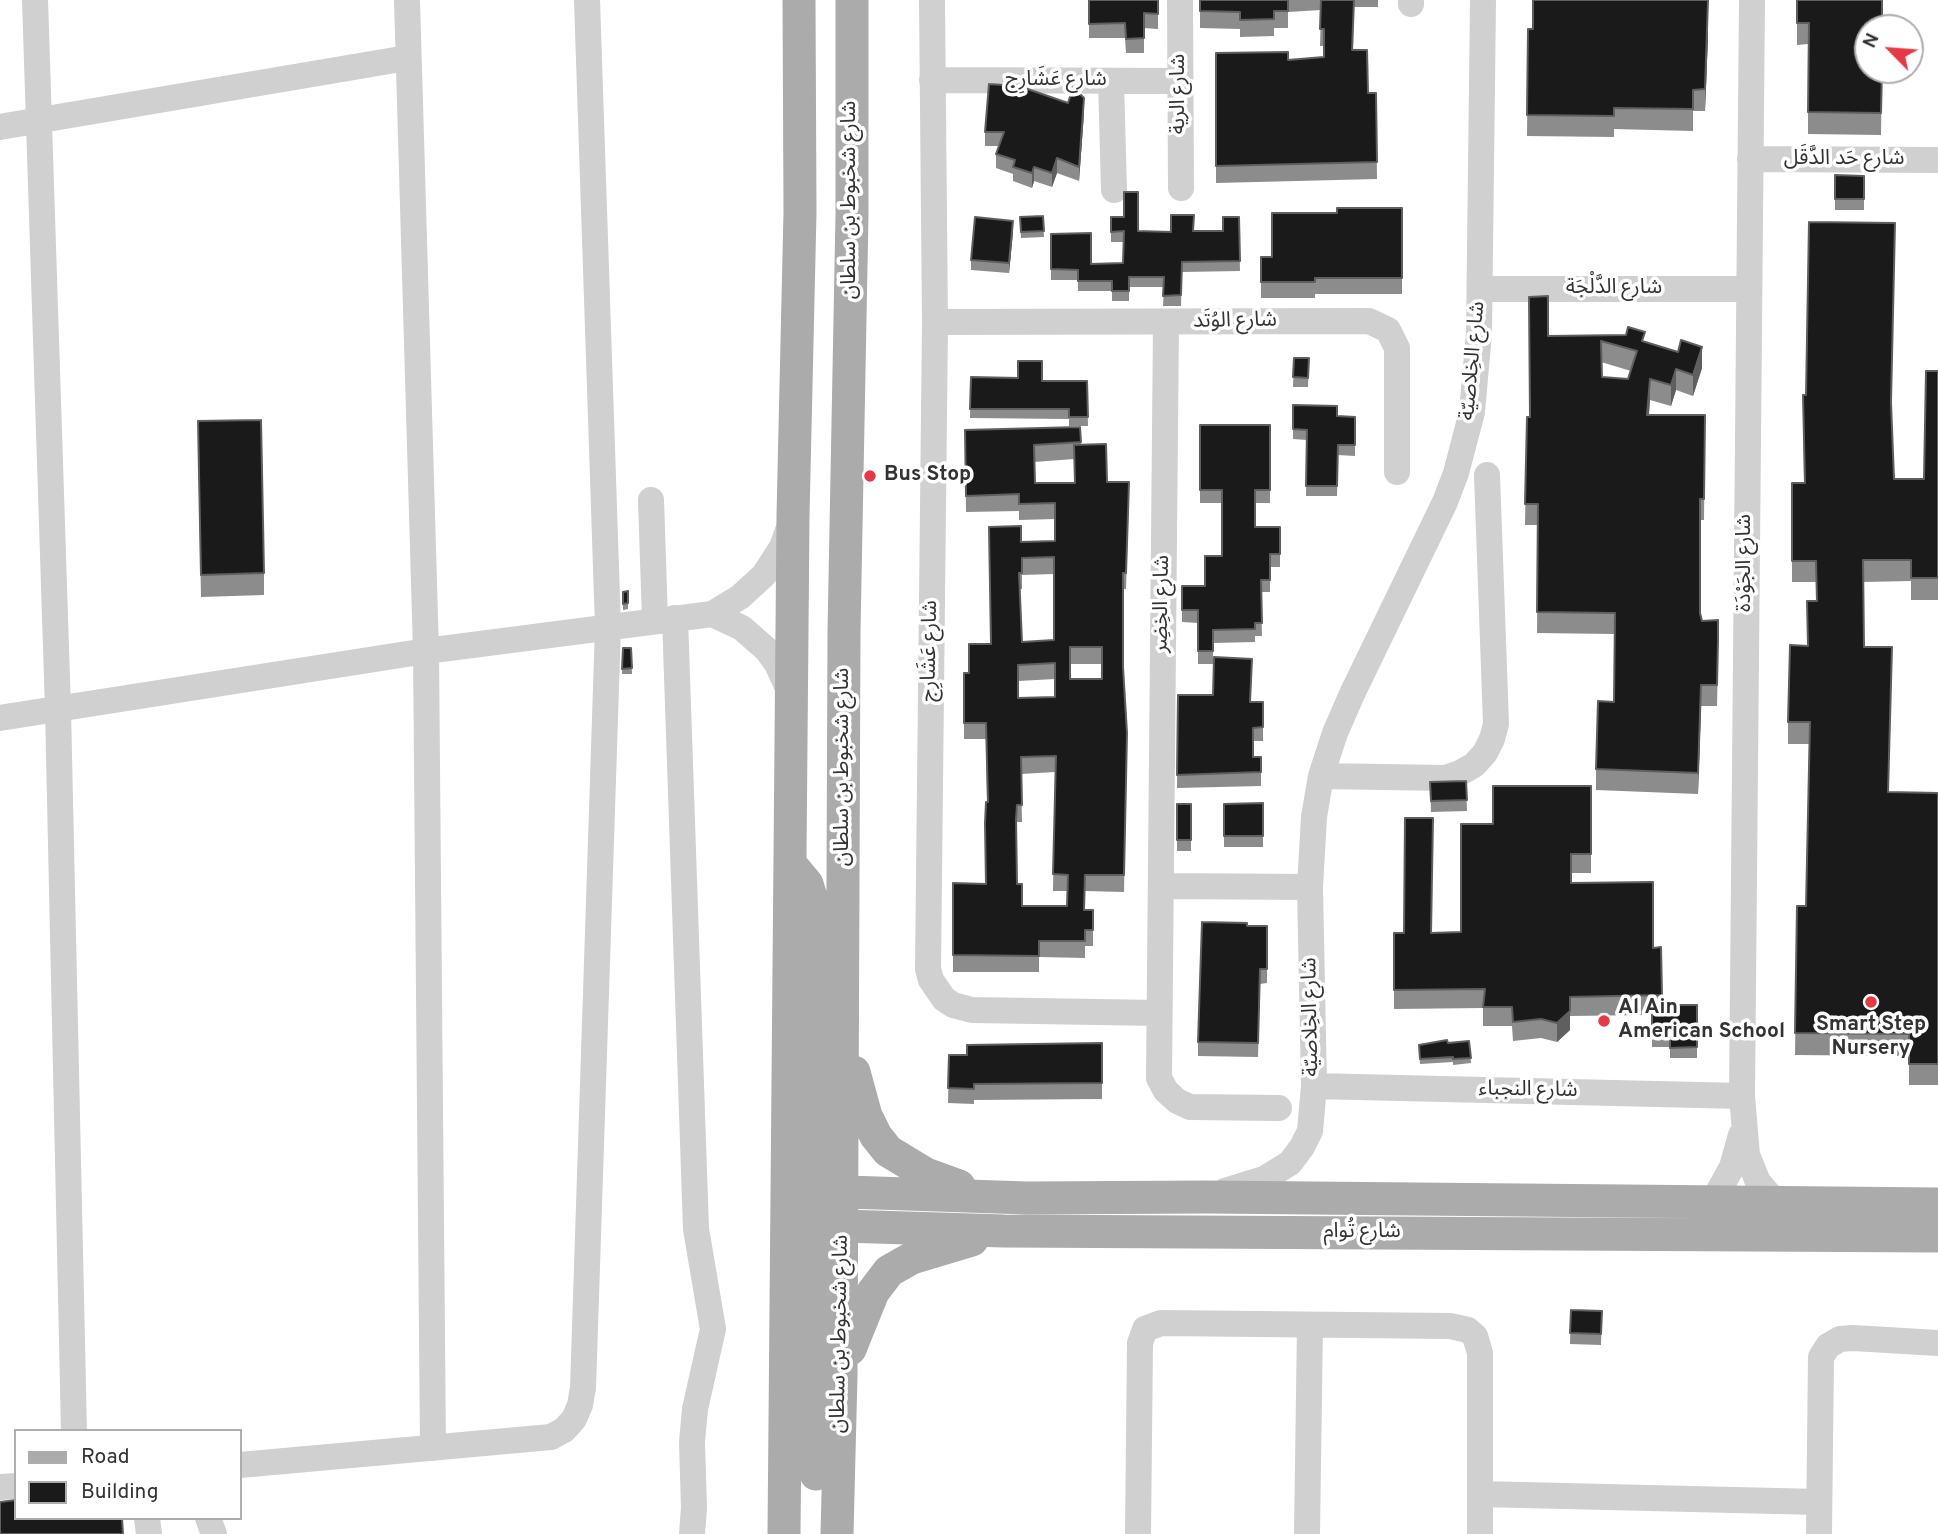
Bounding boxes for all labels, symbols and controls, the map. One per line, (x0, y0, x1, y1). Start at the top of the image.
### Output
north arrow (1854, 14, 1924, 84)
text: N (1858, 30, 1886, 52)
street label: شارع الرية (1167, 54, 1193, 134)
street label: شارع عَشَارِج (1005, 68, 1107, 94)
street label: شارع شخبوط بن سلطان (838, 101, 864, 299)
street label: شارع حَد الدَّقَل (1784, 147, 1904, 173)
street label: شارع الدَّلْجَة (1566, 276, 1662, 302)
street label: شارع الخِلاصيّة (1456, 300, 1492, 422)
street label: شارع الوُتَد (1193, 309, 1277, 335)
place label: Bus Stop (884, 463, 971, 489)
marker: Bus Stop (862, 468, 878, 484)
street label: شارع الجَوْدَة (1733, 514, 1759, 612)
street label: شارع الخِضِر (1150, 555, 1176, 653)
street label: شارع عَشَارِج (918, 600, 944, 702)
street label: شارع شخبوط بن سلطان (831, 668, 857, 866)
street label: شارع الخِلاصيّة (1298, 957, 1326, 1077)
marker: Smart Step Nursery (1863, 994, 1879, 1010)
place label: Al Ain American School (1618, 996, 1785, 1046)
marker: Al Ain American School (1596, 1013, 1612, 1029)
place label: Smart Step Nursery (1816, 1013, 1926, 1063)
street label: شارع النجباء (1478, 1078, 1578, 1104)
street label: شارع تُوام (1323, 1220, 1401, 1246)
street label: شارع شخبوط بن سلطان (827, 1235, 855, 1433)
legend (14, 1429, 242, 1520)
text: Road (81, 1444, 130, 1471)
text: Building (81, 1479, 159, 1506)

